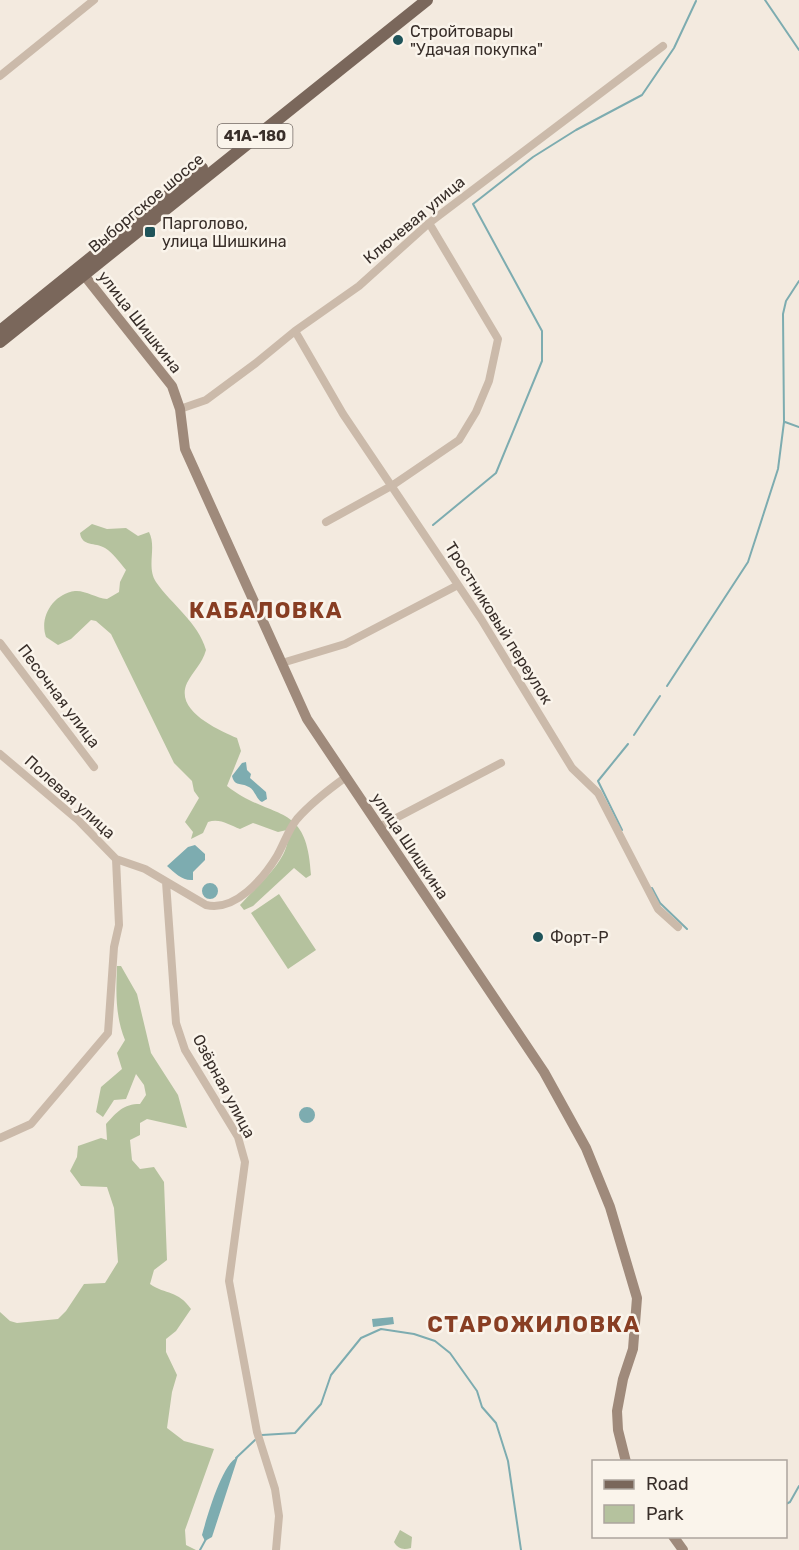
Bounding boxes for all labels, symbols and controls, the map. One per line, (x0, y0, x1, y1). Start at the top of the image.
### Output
place label: Cтройтовары "Удачая покупка" (410, 22, 543, 59)
marker: Cтройтовары "Удачая покупка" (391, 33, 405, 47)
road number: 41А-180 (218, 124, 292, 148)
street label: Выборгское шоссе (85, 149, 207, 257)
street label: Ключевая улица (359, 172, 469, 268)
place label: Парголово, улица Шишкина (162, 214, 287, 251)
marker: Парголово, улица Шишкина (143, 225, 157, 239)
street label: улица Шишкина (94, 267, 186, 377)
street label: Тростниковый переулок (441, 538, 557, 708)
district label: КАБАЛОВКА (189, 597, 343, 624)
street label: Песочная улица (14, 641, 104, 751)
street label: Полевая улица (21, 751, 119, 843)
street label: улица Шишкина (367, 789, 453, 903)
place label: Форт-Р (550, 928, 609, 947)
marker: Форт-Р (531, 930, 545, 944)
street label: Озёрная улица (189, 1031, 259, 1141)
district label: СТАРОЖИЛОВКА (427, 1311, 641, 1338)
legend (592, 1460, 787, 1538)
text: Road (646, 1473, 689, 1495)
text: Park (646, 1503, 684, 1525)

